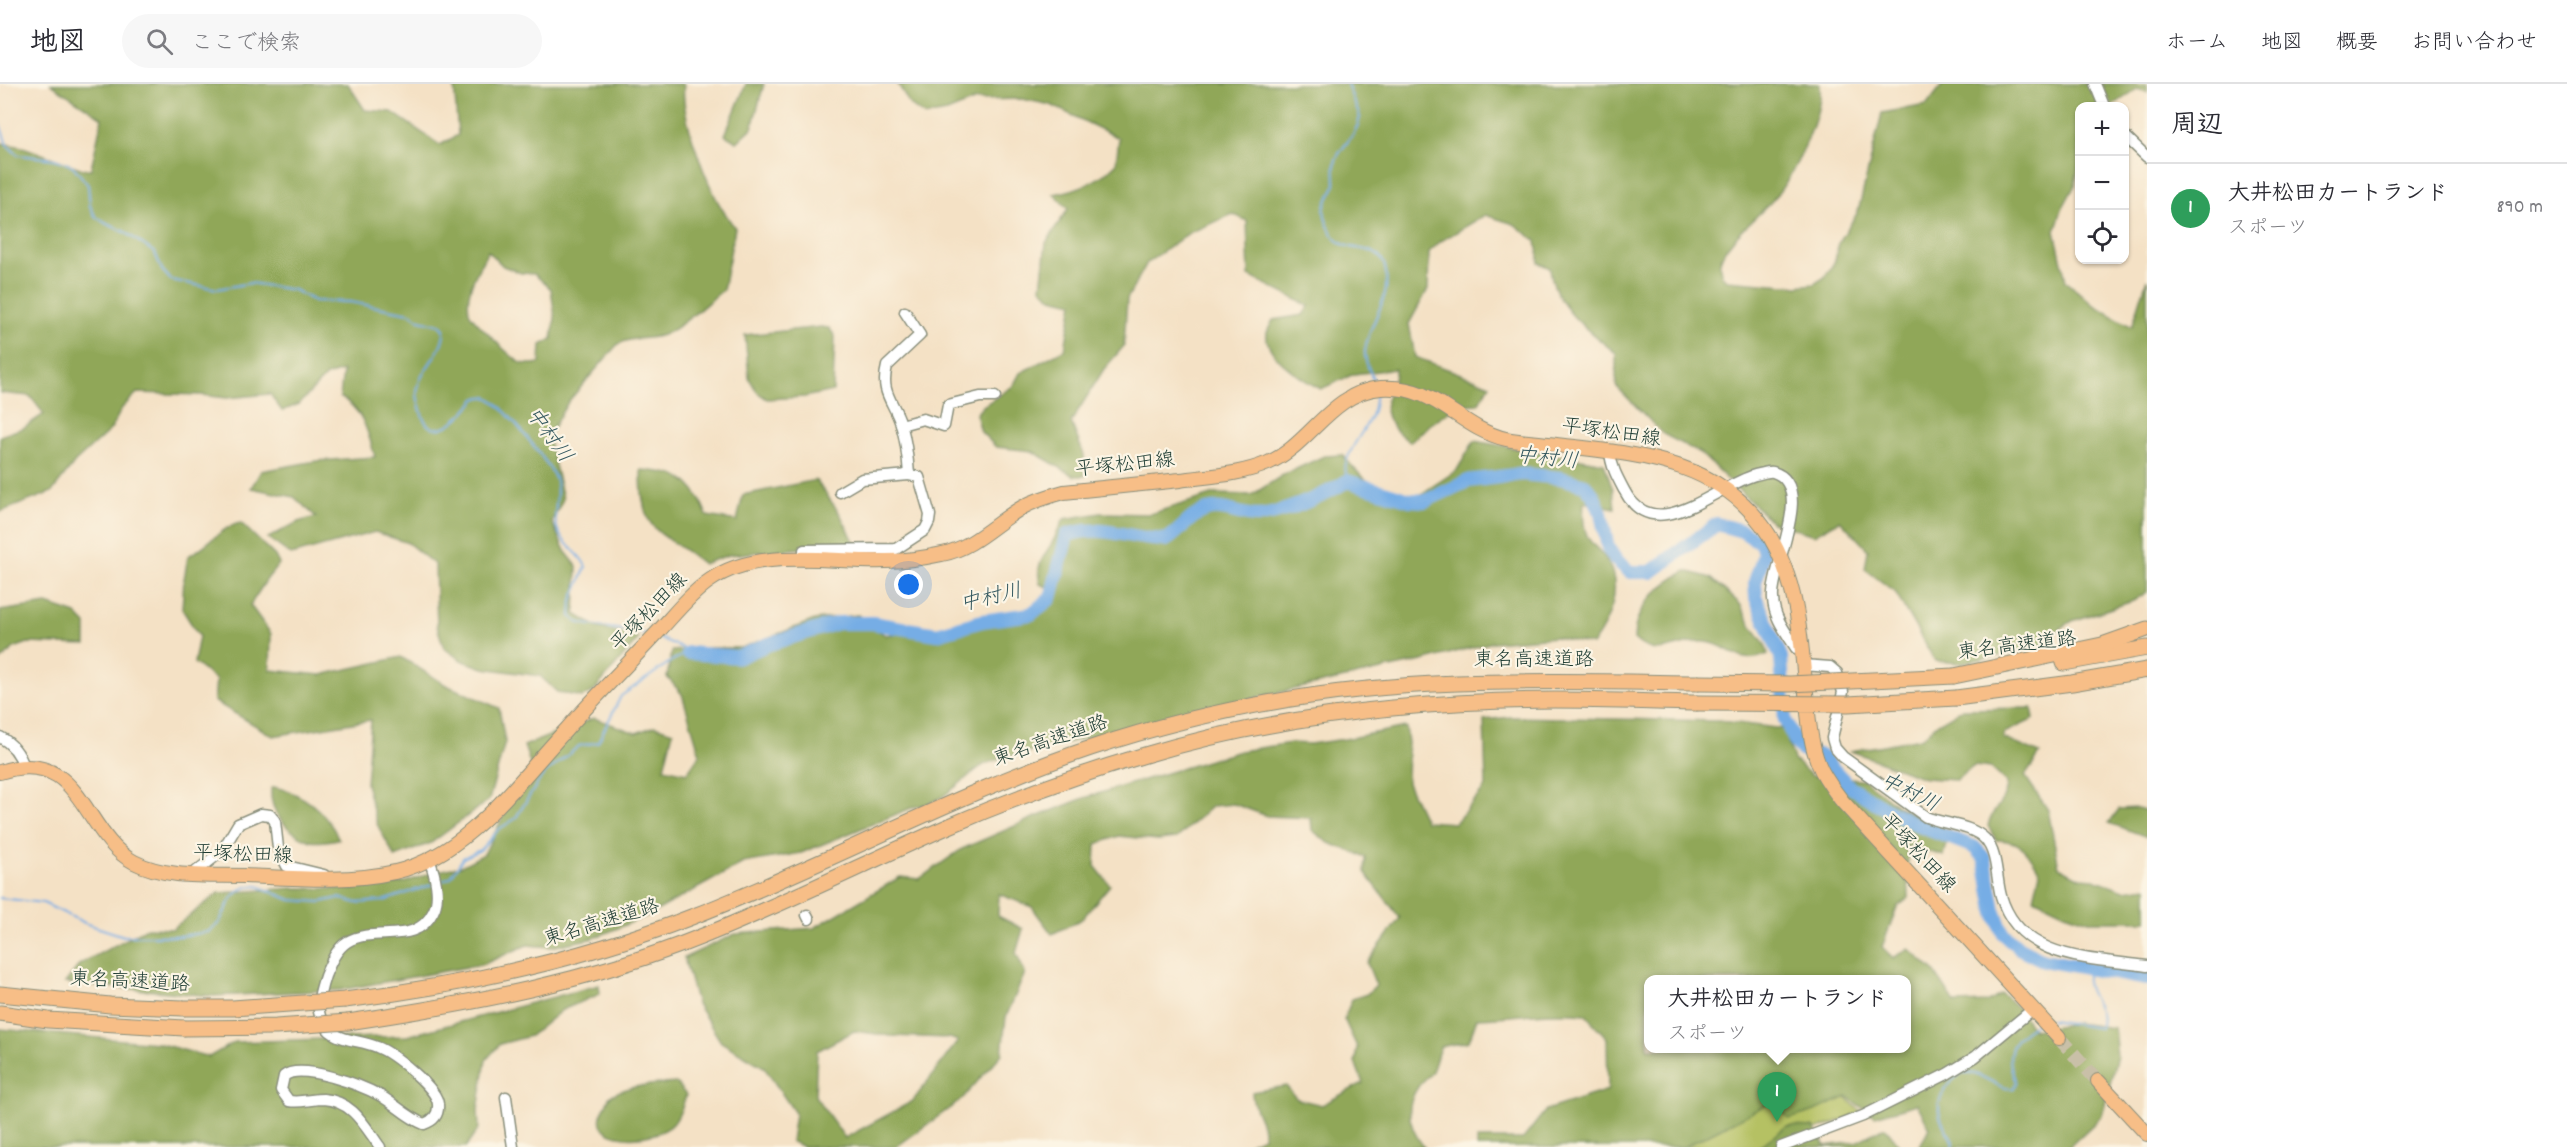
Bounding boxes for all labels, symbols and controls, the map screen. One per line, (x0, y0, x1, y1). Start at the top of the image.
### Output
search box (122, 14, 542, 68)
text: 地図 (30, 25, 86, 65)
icon: search (143, 25, 176, 58)
text: ここで検索 (191, 29, 301, 60)
text: ホーム (2166, 29, 2228, 59)
text: 地図 (2261, 29, 2303, 59)
text: 概要 (2336, 29, 2378, 59)
text: お問い合わせ (2411, 29, 2537, 59)
map controls (2075, 102, 2129, 264)
button: + (2075, 102, 2129, 156)
text: 周辺 (2171, 108, 2223, 145)
button: − (2075, 156, 2129, 210)
text: 大井松田カートランド (2228, 179, 2448, 210)
text: 1 (2188, 194, 2193, 222)
text: 890 m (2497, 194, 2543, 222)
button: locate (2075, 210, 2129, 264)
text: スポーツ (2228, 215, 2308, 243)
water label: 中村川 (517, 402, 579, 470)
street label: 平塚松田線 (1560, 413, 1662, 455)
water label: 中村川 (1514, 442, 1580, 478)
street label: 平塚松田線 (1074, 447, 1176, 485)
street label: 平塚松田線 (605, 567, 695, 659)
your location (894, 570, 923, 599)
water label: 中村川 (957, 577, 1025, 621)
street label: 東名高速道路 (1956, 626, 2078, 668)
street label: 東名高速道路 (1474, 647, 1594, 675)
street label: 東名高速道路 (990, 709, 1112, 775)
water label: 中村川 (1874, 767, 1944, 821)
street label: 平塚松田線 (1873, 808, 1961, 900)
street label: 平塚松田線 (193, 840, 293, 872)
street label: 東名高速道路 (541, 893, 663, 955)
street label: 東名高速道路 (69, 966, 191, 1000)
popup (1644, 975, 1911, 1053)
text: 大井松田カートランド (1667, 985, 1888, 1016)
text: スポーツ (1667, 1021, 1747, 1049)
pin: 1 (1758, 1072, 1796, 1122)

